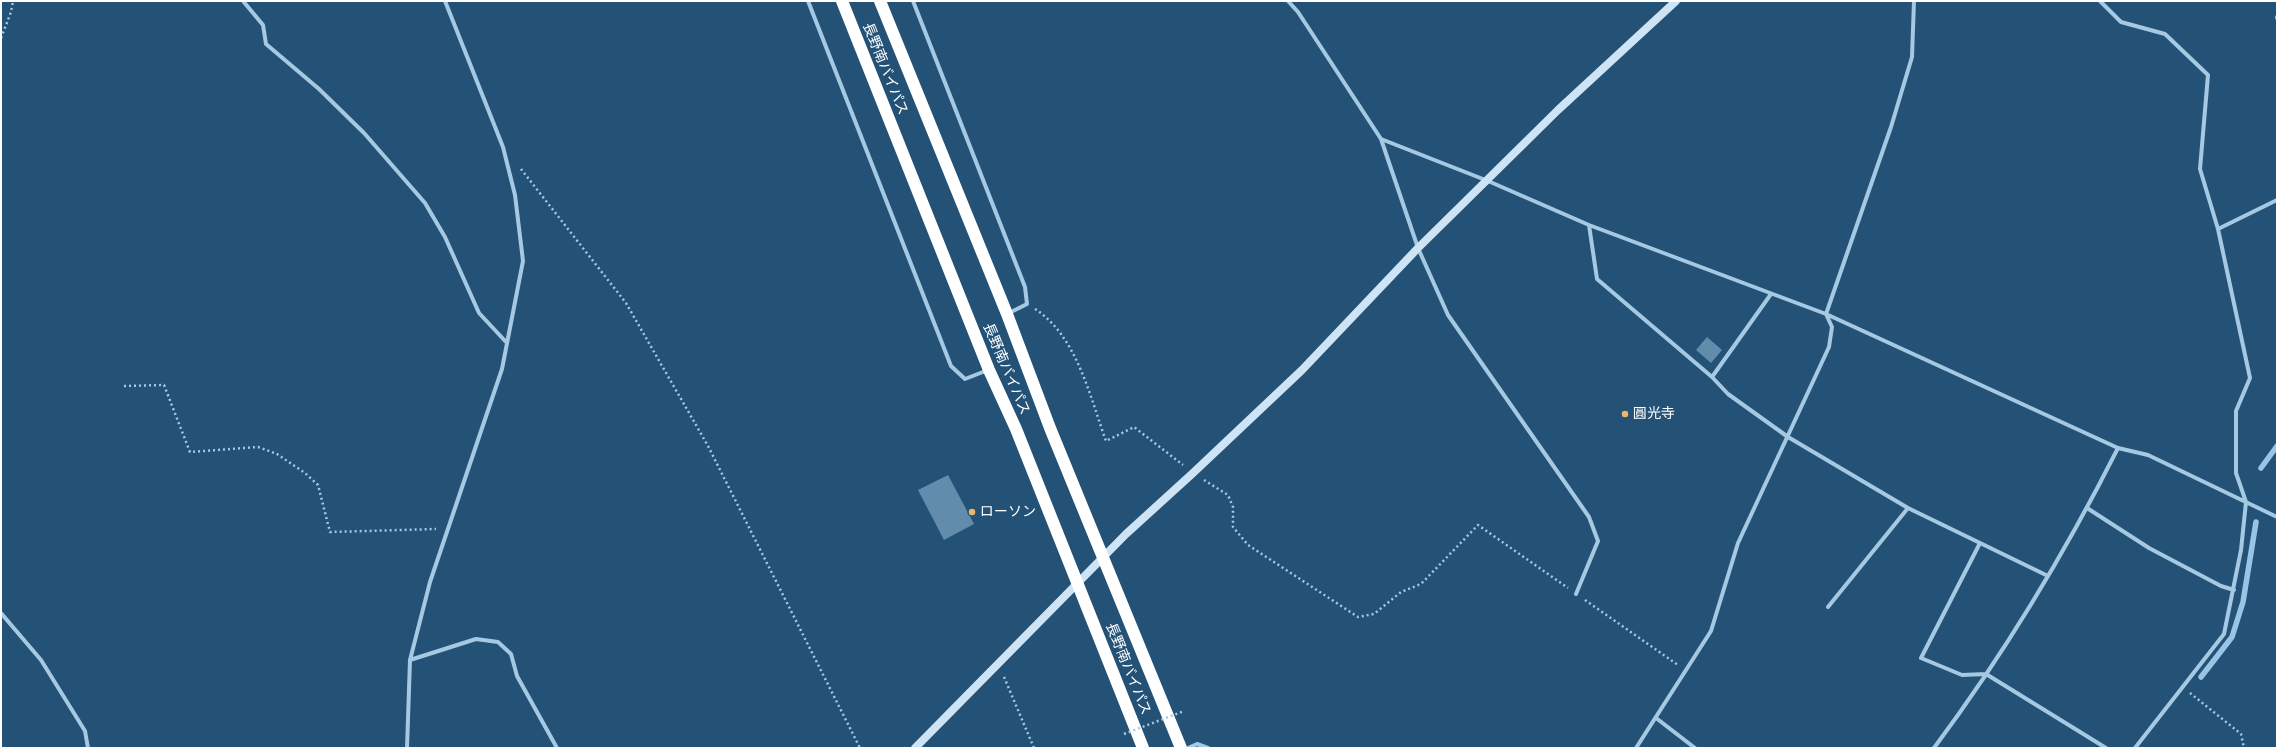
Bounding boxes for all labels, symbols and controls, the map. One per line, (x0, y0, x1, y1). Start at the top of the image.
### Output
street label: 長野南バイパス (859, 20, 911, 118)
street label: 長野南バイパス (979, 321, 1033, 417)
place label: 圓光寺 (1633, 406, 1675, 422)
marker: 圓光寺 (1620, 409, 1630, 419)
place label: ローソン (980, 504, 1036, 520)
marker: ローソン (967, 507, 977, 517)
street label: 長野南バイパス (1102, 620, 1154, 718)

